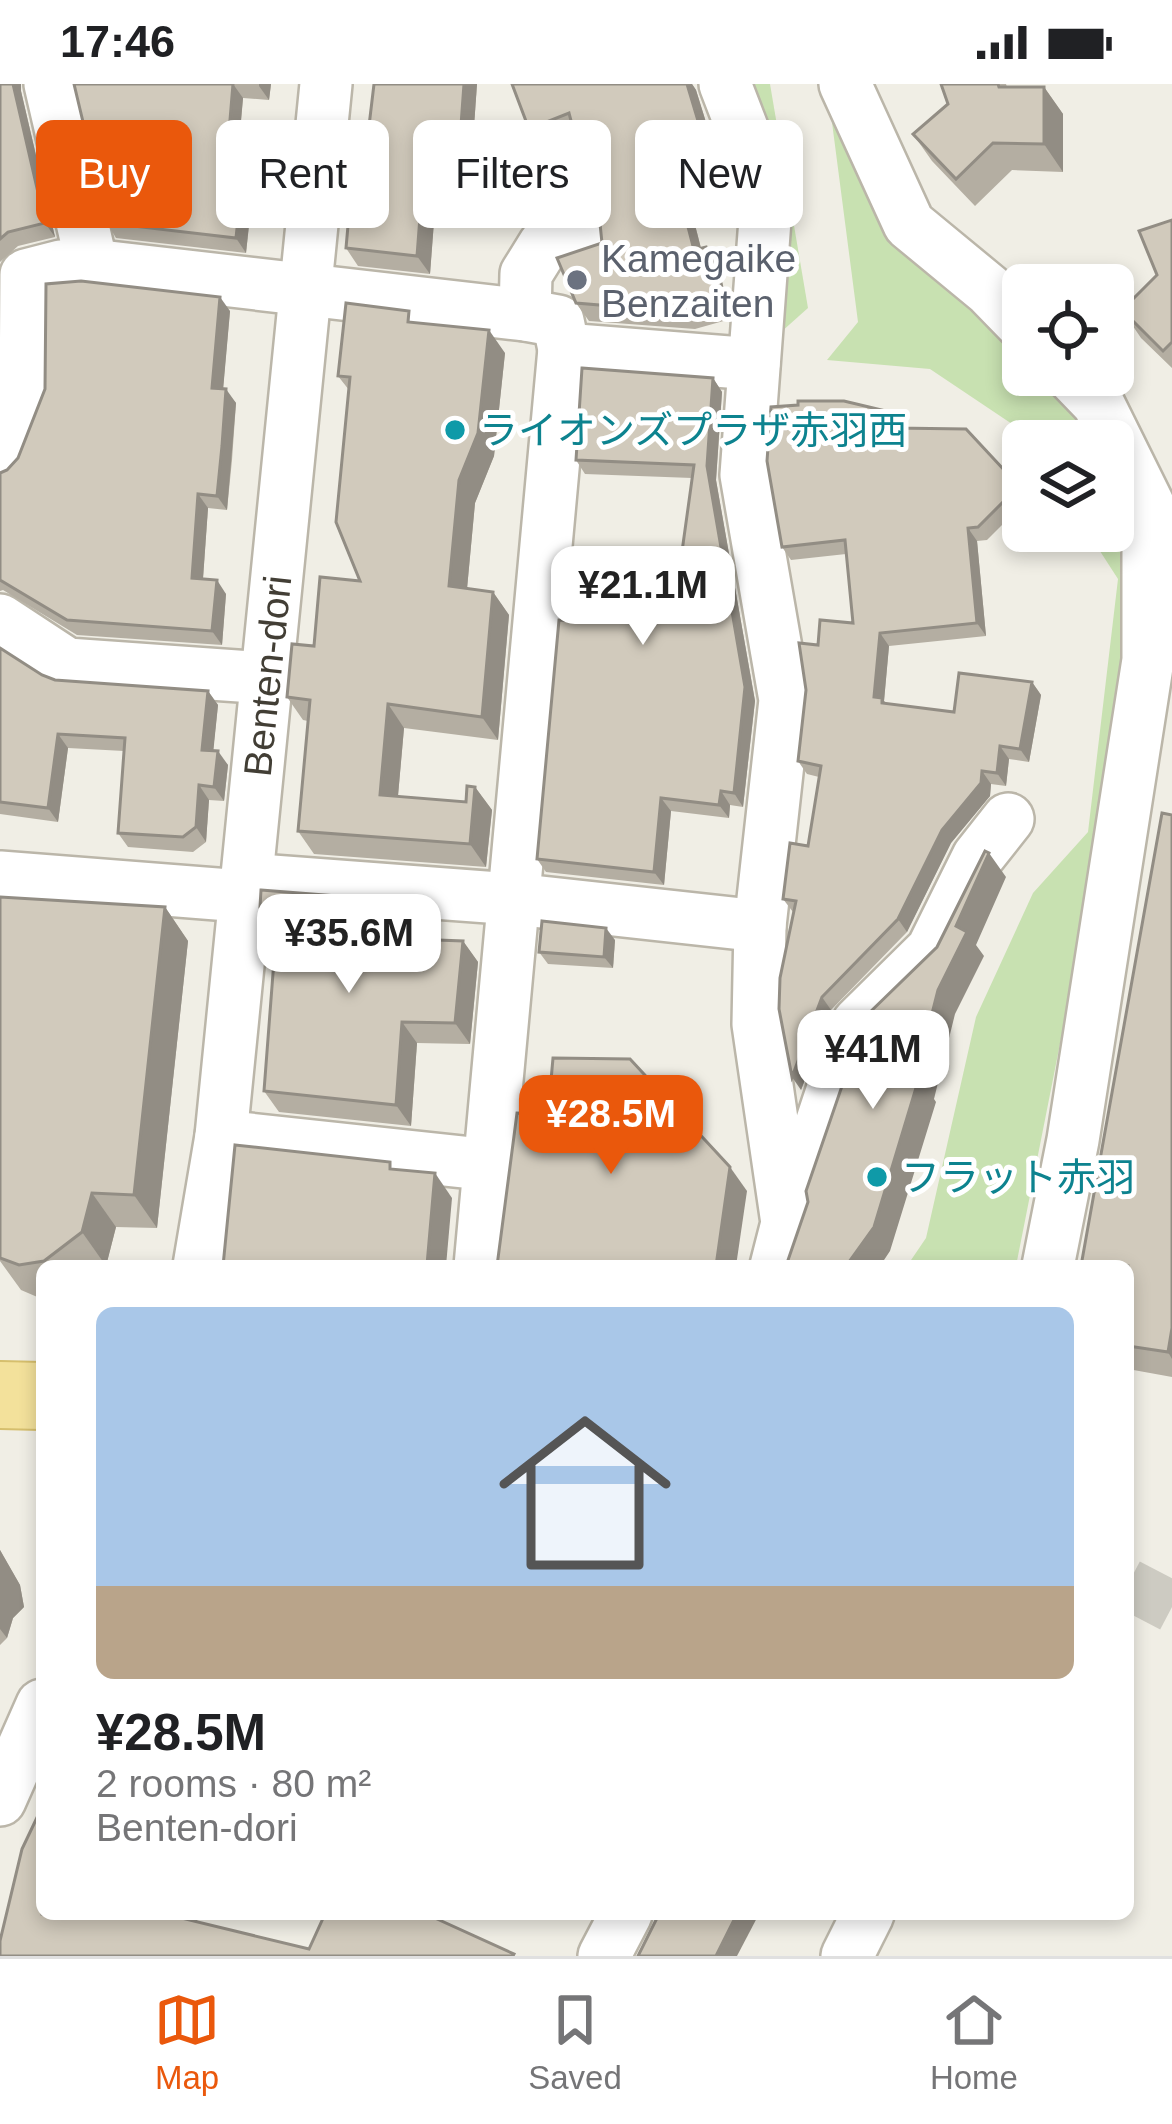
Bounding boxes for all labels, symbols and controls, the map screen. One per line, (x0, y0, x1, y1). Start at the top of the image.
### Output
text: 17:46 (60, 16, 175, 67)
chip: Buy (36, 120, 192, 228)
chip: Rent (216, 120, 389, 228)
chip: Filters (413, 120, 611, 228)
chip: New (635, 120, 803, 228)
place label: Kamegaike Benzaiten (601, 237, 796, 325)
map controls (1002, 264, 1134, 552)
button: locate (1002, 264, 1134, 396)
marker: Kamegaike Benzaiten (564, 267, 590, 293)
place label: ライオンズプラザ赤羽西 (479, 409, 907, 452)
marker: ライオンズプラザ赤羽西 (442, 417, 468, 443)
button: layers (1002, 420, 1134, 552)
pin: ¥21.1M (545, 546, 741, 648)
text: ¥21.1M (578, 563, 708, 606)
street label: Benten-dori (236, 574, 299, 779)
pin: ¥35.6M (251, 894, 447, 996)
text: ¥35.6M (284, 911, 414, 954)
pin: ¥41M (802, 1010, 944, 1112)
text: ¥41M (824, 1027, 922, 1070)
pin: ¥28.5M (513, 1075, 709, 1177)
text: ¥28.5M (546, 1092, 676, 1135)
place label: フラット赤羽 (901, 1156, 1135, 1199)
marker: フラット赤羽 (864, 1164, 890, 1190)
icon: home (477, 1385, 693, 1601)
text: ¥28.5M (96, 1704, 266, 1761)
text: 2 rooms · 80 m² (96, 1762, 371, 1805)
text: Benten-dori (96, 1806, 298, 1849)
tab: Map (154, 1987, 220, 2097)
tab: Saved (528, 1987, 622, 2097)
tab: Home (930, 1987, 1018, 2097)

